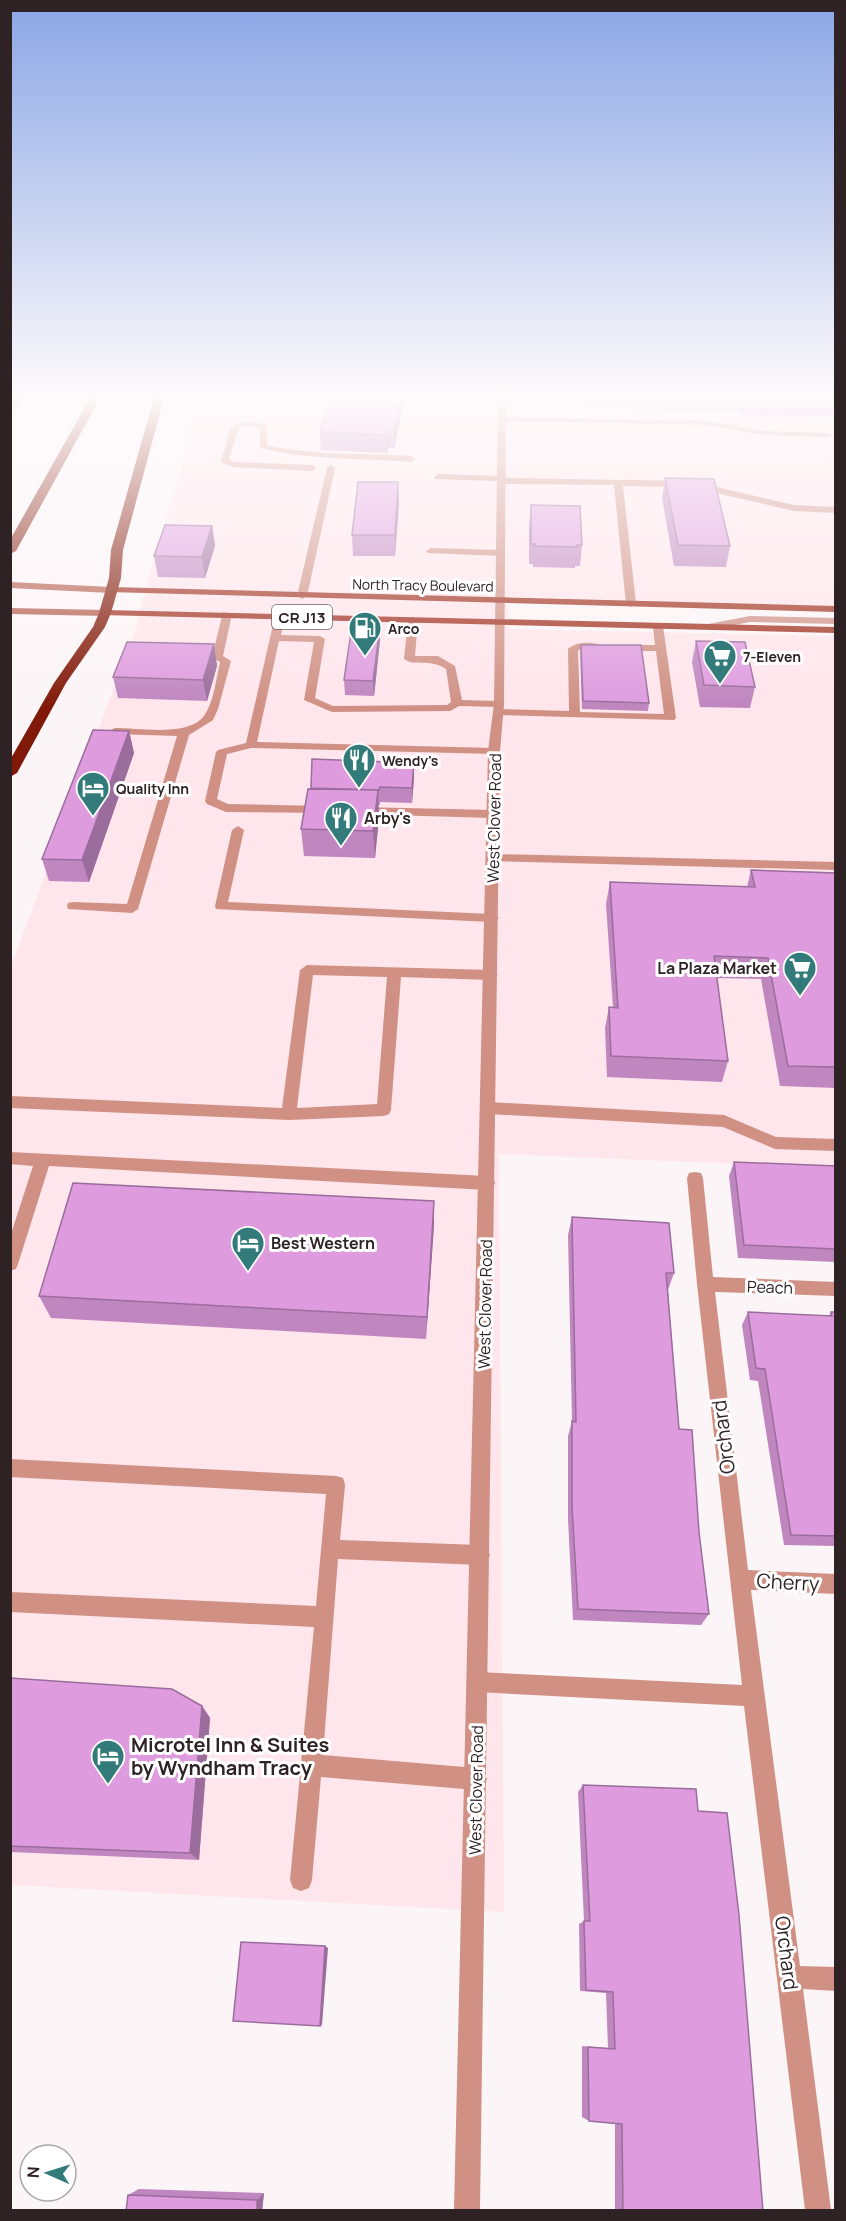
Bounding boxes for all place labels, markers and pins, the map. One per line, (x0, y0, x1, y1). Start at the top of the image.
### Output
fuel station icon: Arco (347, 610, 383, 657)
place label: Arco (388, 619, 420, 638)
supermarket icon: 7-Eleven (702, 638, 738, 685)
place label: 7-Eleven (743, 647, 801, 666)
restaurant icon: Wendy's (341, 742, 377, 789)
place label: Wendy's (382, 751, 439, 770)
hotel icon: Quality Inn (75, 770, 111, 817)
place label: Quality Inn (116, 779, 189, 798)
restaurant icon: Arby's (323, 800, 359, 847)
place label: Arby's (364, 807, 411, 829)
supermarket icon: La Plaza Market (782, 950, 818, 997)
place label: La Plaza Market (657, 957, 777, 979)
hotel icon: Best Western (230, 1225, 266, 1272)
place label: Best Western (271, 1232, 375, 1254)
place label: Microtel Inn & Suites by Wyndham Tracy (131, 1731, 330, 1781)
hotel icon: Microtel Inn & Suites by Wyndham Tracy (90, 1738, 126, 1785)

